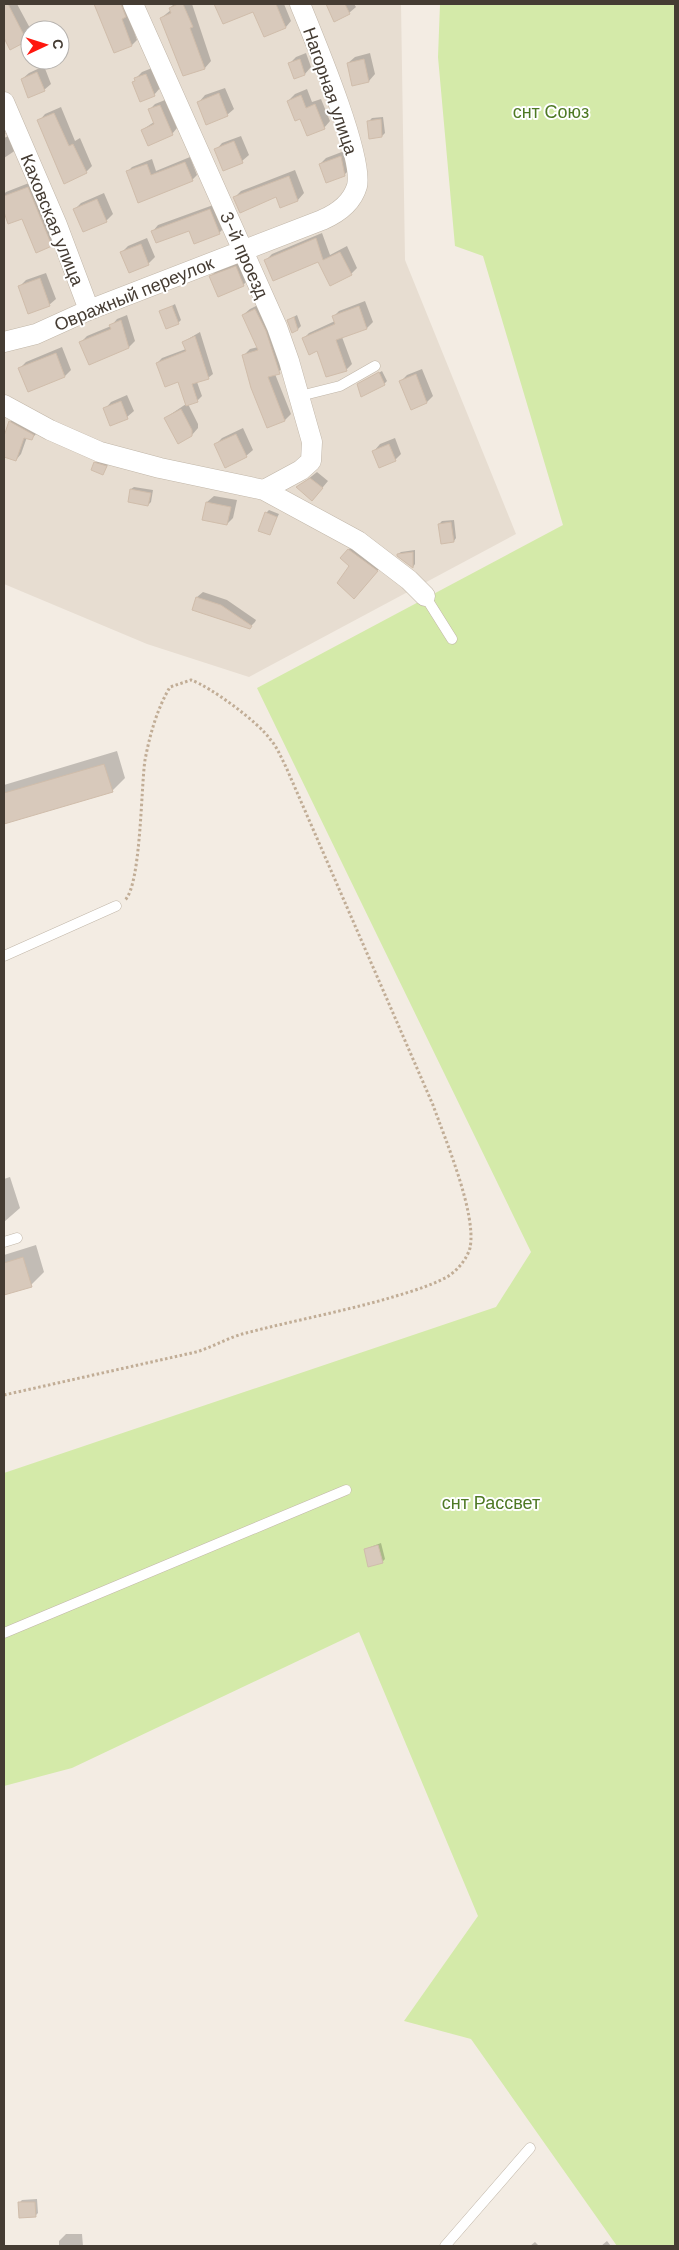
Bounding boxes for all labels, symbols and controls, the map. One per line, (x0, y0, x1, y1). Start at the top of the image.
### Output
north arrow (20, 20, 70, 70)
street label: Нагорная улица (297, 24, 363, 159)
text: С (49, 38, 67, 50)
park label: снт Союз (513, 100, 589, 124)
street label: Каховская улица (15, 151, 90, 290)
street label: 3-й проезд (214, 208, 274, 303)
street label: Овражный переулок (51, 251, 217, 337)
park label: снт Рассвет (442, 1491, 540, 1515)

